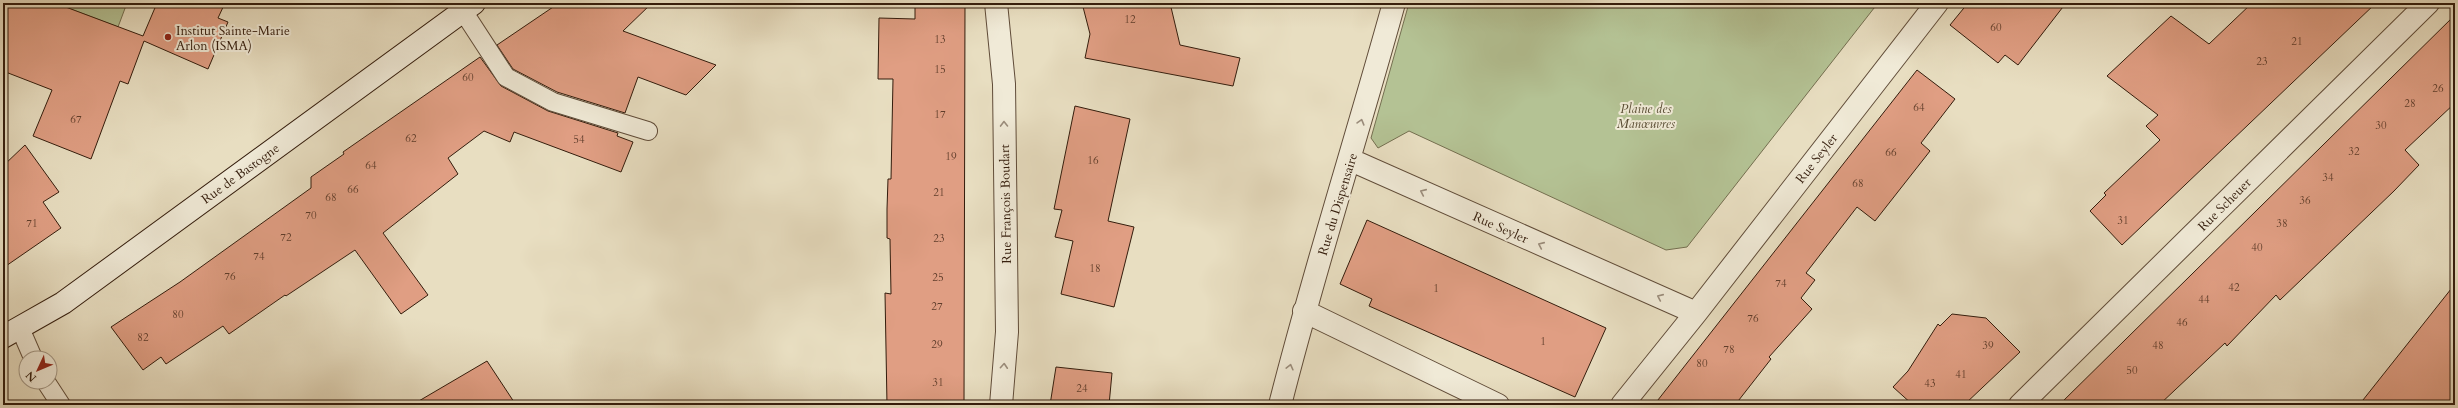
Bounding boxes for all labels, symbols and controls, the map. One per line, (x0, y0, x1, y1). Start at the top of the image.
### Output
house number: 12 (1124, 12, 1136, 27)
house number: 60 (1990, 20, 2002, 35)
place label: Institut Sainte-Marie Arlon (ISMA) (176, 22, 290, 55)
marker: Institut Sainte-Marie Arlon (ISMA) (163, 32, 173, 42)
house number: 13 (934, 32, 946, 47)
house number: 21 (2291, 34, 2303, 49)
house number: 23 (2256, 54, 2268, 69)
house number: 15 (934, 62, 946, 77)
house number: 60 (462, 70, 474, 85)
house number: 26 (2432, 81, 2444, 96)
house number: 28 (2404, 96, 2416, 111)
park label: Plaine des Manœuvres (1617, 100, 1676, 133)
house number: 64 (1913, 100, 1925, 115)
house number: 17 (934, 107, 946, 122)
house number: 67 (70, 112, 82, 127)
house number: 30 (2375, 118, 2387, 133)
one-way arrow (1356, 119, 1365, 126)
one-way arrow (1000, 121, 1008, 127)
street label: Rue Seyler (1792, 130, 1842, 187)
house number: 62 (405, 131, 417, 146)
house number: 54 (573, 132, 585, 147)
street label: Rue de Bastogne (198, 139, 283, 208)
street label: Rue François Boudart (996, 144, 1016, 264)
house number: 32 (2348, 144, 2360, 159)
house number: 66 (1885, 145, 1897, 160)
house number: 19 (945, 149, 957, 164)
street label: Rue du Dispensaire (1314, 151, 1362, 258)
house number: 16 (1087, 153, 1099, 168)
house number: 64 (365, 158, 377, 173)
house number: 34 (2322, 170, 2334, 185)
street label: Rue Scheuer (2194, 174, 2256, 235)
house number: 68 (1852, 176, 1864, 191)
house number: 66 (347, 182, 359, 197)
house number: 21 (933, 185, 945, 200)
one-way arrow (1419, 189, 1427, 197)
house number: 68 (325, 190, 337, 205)
house number: 36 (2299, 193, 2311, 208)
house number: 70 (305, 208, 317, 223)
street label: Rue Seyler (1470, 208, 1531, 248)
house number: 31 (2117, 213, 2129, 228)
house number: 71 (26, 216, 38, 231)
house number: 38 (2276, 216, 2288, 231)
house number: 72 (280, 230, 292, 245)
house number: 23 (933, 231, 945, 246)
house number: 40 (2251, 240, 2263, 255)
one-way arrow (1538, 242, 1546, 250)
house number: 74 (253, 249, 265, 264)
house number: 18 (1089, 261, 1101, 276)
house number: 76 (224, 269, 236, 284)
house number: 25 (932, 270, 944, 285)
house number: 74 (1775, 276, 1787, 291)
house number: 42 (2228, 280, 2240, 295)
house number: 1 (1433, 281, 1439, 296)
house number: 44 (2198, 292, 2210, 307)
one-way arrow (1657, 294, 1664, 302)
house number: 27 (931, 299, 943, 314)
house number: 80 (172, 307, 184, 322)
house number: 76 (1747, 311, 1759, 326)
house number: 46 (2176, 315, 2188, 330)
house number: 82 (137, 330, 149, 345)
house number: 1 (1540, 334, 1546, 349)
house number: 29 (931, 337, 943, 352)
house number: 39 (1982, 338, 1994, 353)
house number: 48 (2152, 338, 2164, 353)
house number: 78 (1723, 342, 1735, 357)
north arrow (18, 350, 58, 390)
house number: 80 (1696, 356, 1708, 371)
one-way arrow (999, 363, 1008, 369)
house number: 50 (2126, 363, 2138, 378)
one-way arrow (1285, 364, 1293, 370)
house number: 41 (1955, 367, 1967, 382)
text: N (22, 368, 40, 385)
house number: 31 (932, 375, 944, 390)
house number: 43 (1924, 376, 1936, 391)
house number: 24 (1076, 381, 1088, 396)

